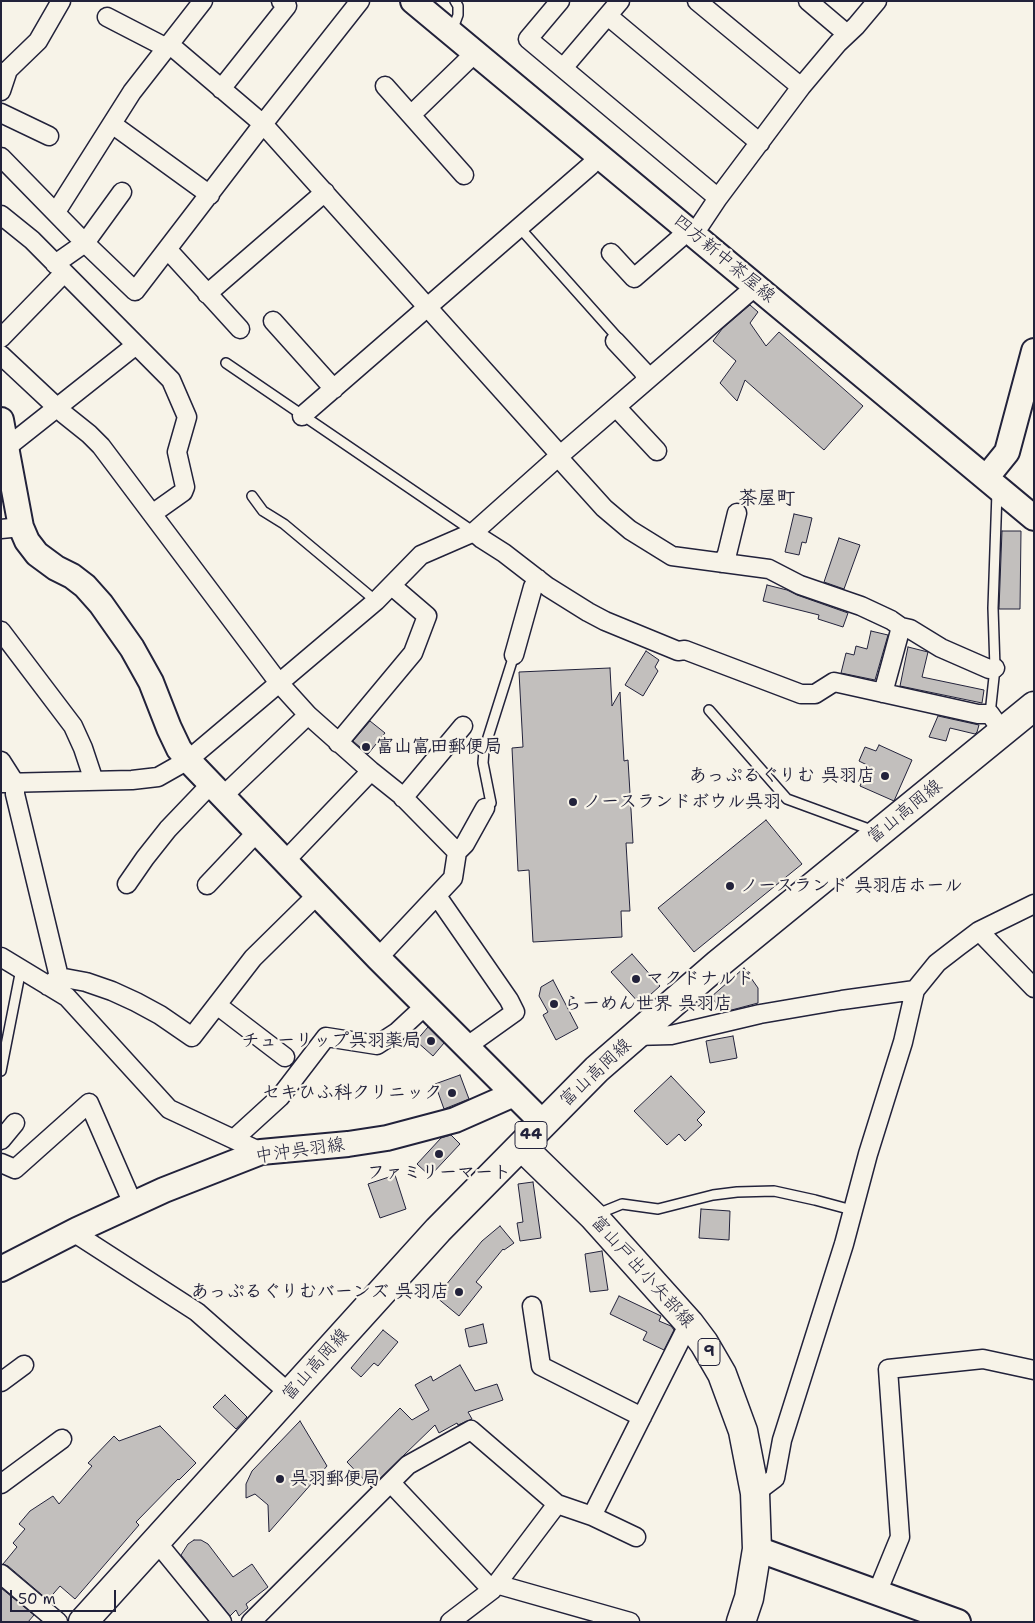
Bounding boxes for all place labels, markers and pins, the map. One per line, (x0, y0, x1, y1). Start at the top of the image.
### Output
place label: 富山富田郵便局 (376, 736, 502, 758)
marker: 富山富田郵便局 (360, 741, 372, 753)
place label: あっぷるぐりむ 呉羽店 (689, 765, 875, 787)
marker: あっぷるぐりむ 呉羽店 (879, 770, 891, 782)
place label: ノースランドボウル呉羽 (583, 791, 781, 813)
marker: ノースランドボウル呉羽 (567, 796, 579, 808)
place label: ノースランド 呉羽店ホール (740, 875, 962, 897)
marker: ノースランド 呉羽店ホール (724, 880, 736, 892)
place label: マクドナルド (646, 968, 754, 990)
marker: マクドナルド (630, 973, 642, 985)
place label: らーめん世界 呉羽店 (564, 993, 732, 1015)
marker: らーめん世界 呉羽店 (548, 998, 560, 1010)
place label: チューリップ呉羽薬局 (241, 1030, 421, 1052)
marker: チューリップ呉羽薬局 (425, 1035, 437, 1047)
place label: セキひふ科クリニック (262, 1082, 442, 1104)
marker: セキひふ科クリニック (446, 1087, 458, 1099)
marker: ファミリーマート (433, 1148, 445, 1160)
place label: ファミリーマート (367, 1162, 511, 1184)
place label: あっぷるぐりむバーンズ 呉羽店 (191, 1281, 449, 1303)
marker: あっぷるぐりむバーンズ 呉羽店 (453, 1286, 465, 1298)
place label: 呉羽郵便局 (290, 1468, 380, 1490)
marker: 呉羽郵便局 (274, 1473, 286, 1485)

